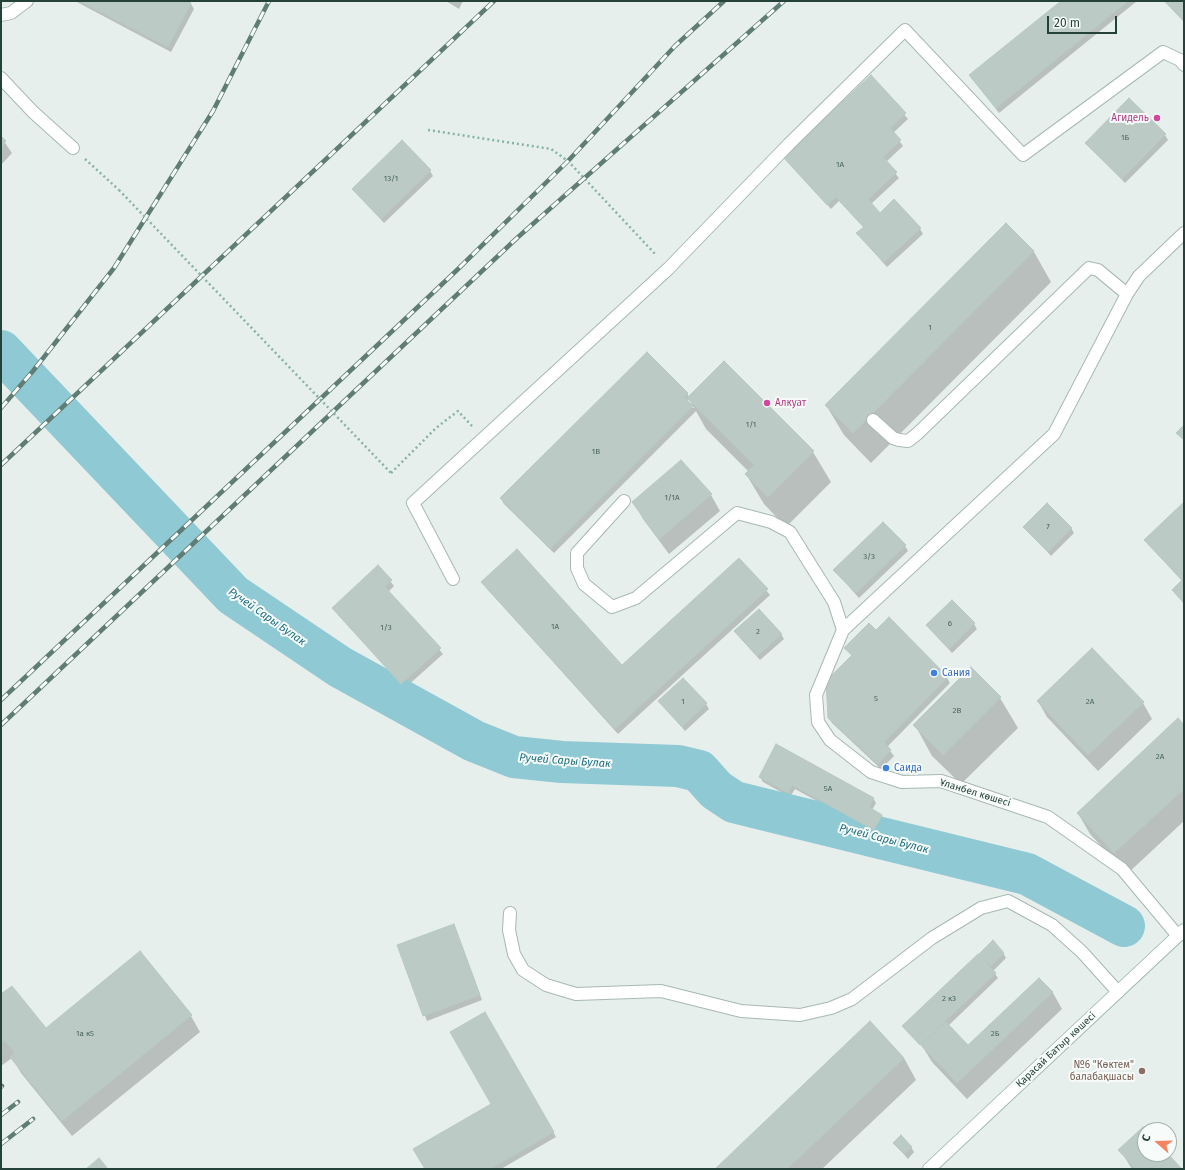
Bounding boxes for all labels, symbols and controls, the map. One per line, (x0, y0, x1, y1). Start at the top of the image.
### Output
scale bar (1049, 8, 1119, 34)
text: 20 m (1054, 16, 1080, 30)
place label: Агидель (1111, 112, 1149, 124)
marker: Агидель (1152, 113, 1162, 123)
house number: 1Б (1121, 133, 1129, 143)
house number: 1А (836, 160, 844, 170)
house number: 13/1 (384, 174, 398, 184)
house number: 1 (928, 323, 932, 333)
place label: Алкуат (775, 397, 806, 409)
marker: Алкуат (762, 398, 772, 408)
house number: 1/1 (746, 420, 756, 430)
house number: 1В (592, 447, 600, 457)
house number: 1/1А (664, 493, 680, 503)
house number: 7 (1046, 522, 1050, 532)
house number: 3/3 (863, 552, 875, 562)
water label: Ручей Сары Булак (226, 585, 308, 649)
house number: 6 (948, 619, 952, 629)
house number: 1А (551, 622, 559, 632)
house number: 1/3 (380, 623, 392, 633)
house number: 2 (756, 627, 760, 637)
place label: Сания (942, 667, 970, 679)
marker: Сания (929, 668, 939, 678)
house number: 5 (874, 694, 878, 704)
house number: 1 (681, 697, 685, 707)
house number: 2А (1086, 697, 1094, 707)
house number: 2В (953, 706, 961, 716)
water label: Ручей Сары Булак (519, 751, 611, 771)
house number: 2А (1156, 752, 1164, 762)
place label: Саида (894, 762, 922, 774)
marker: Саида (881, 763, 891, 773)
street label: Ұланбел көшесі (938, 777, 1012, 809)
house number: 5А (824, 784, 832, 794)
water label: Ручей Сары Булак (838, 822, 930, 856)
house number: 2 к3 (942, 994, 956, 1004)
street label: Қарасай Батыр көшесі (1014, 1010, 1098, 1090)
house number: 1а к5 (76, 1029, 94, 1039)
house number: 2Б (991, 1029, 999, 1039)
place label: №6 "Көктем" балабақшасы (1070, 1059, 1134, 1082)
marker: №6 "Көктем" балабақшасы (1137, 1066, 1147, 1076)
north arrow (1137, 1122, 1177, 1162)
text: С (1139, 1133, 1153, 1143)

